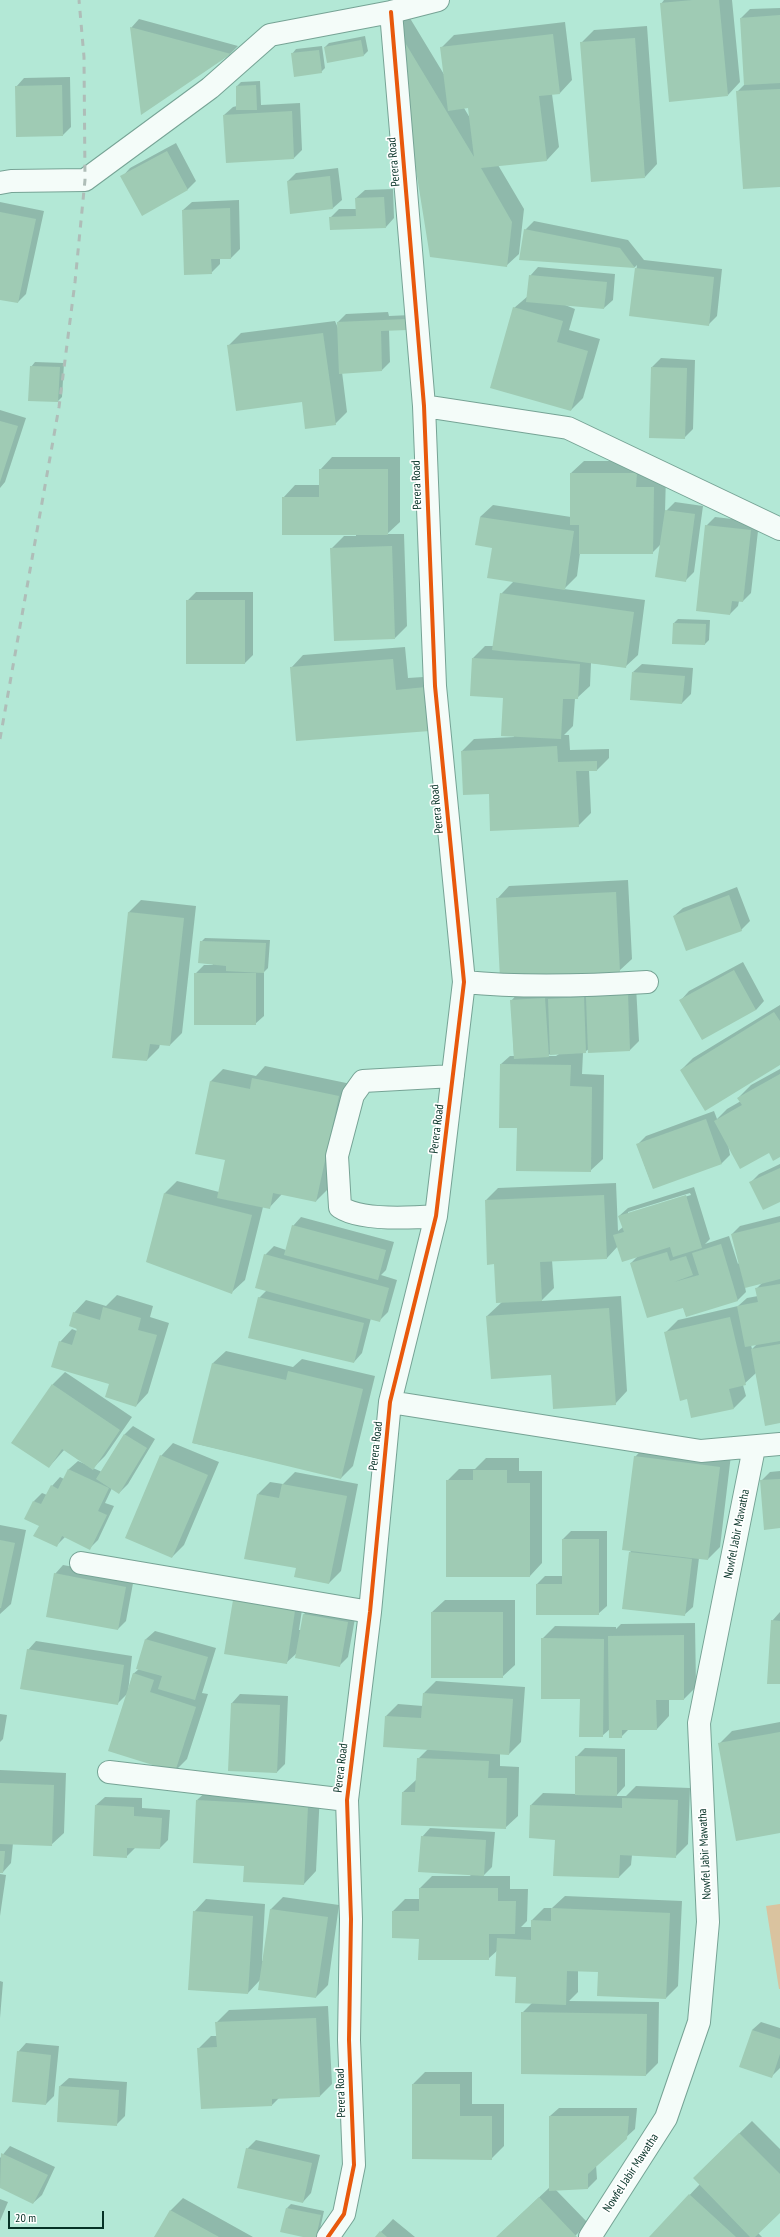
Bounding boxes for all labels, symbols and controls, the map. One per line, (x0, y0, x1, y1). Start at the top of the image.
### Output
street label: Perera Road (385, 137, 403, 187)
street label: Perera Road (409, 460, 425, 510)
street label: Perera Road (427, 784, 447, 834)
street label: Perera Road (427, 1104, 447, 1154)
street label: Perera Road (366, 1421, 386, 1471)
street label: Nowfel Jabir Mawatha (721, 1488, 753, 1580)
street label: Perera Road (331, 1743, 351, 1793)
street label: Nowfel Jabir Mawatha (695, 1808, 715, 1900)
street label: Perera Road (333, 2068, 349, 2118)
street label: Nowfel Jabir Mawatha (600, 2131, 662, 2215)
scale bar (10, 2203, 106, 2229)
text: 20 m (15, 2210, 36, 2225)

